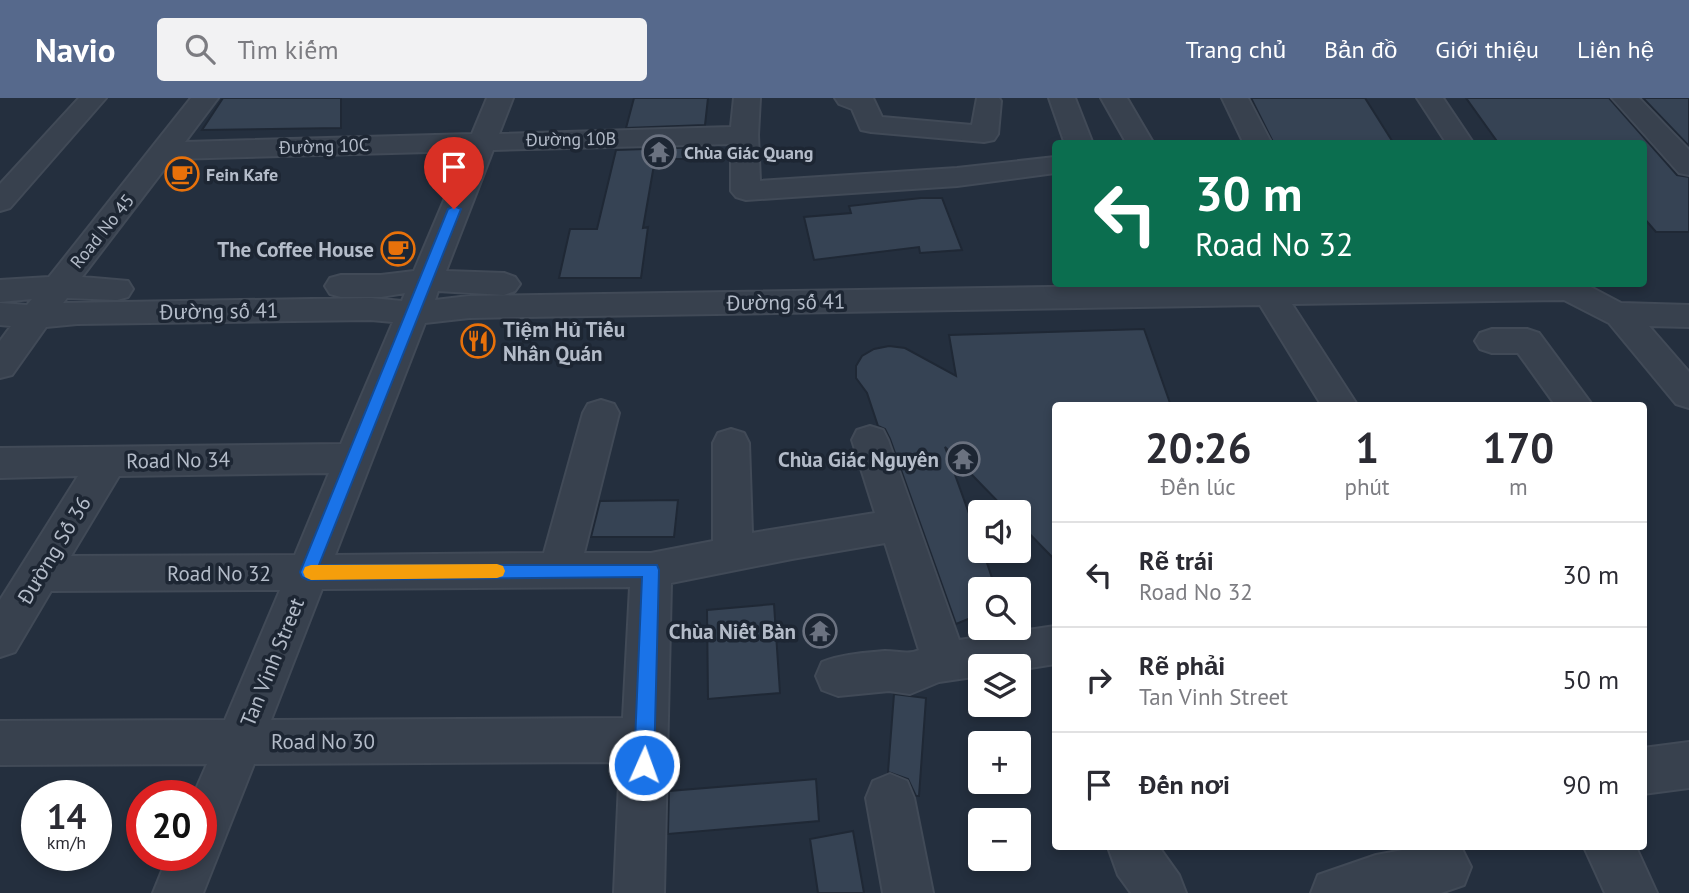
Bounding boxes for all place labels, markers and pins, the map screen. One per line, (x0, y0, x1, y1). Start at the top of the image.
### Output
temple icon: Chùa Giác Quang (640, 133, 678, 171)
pin (424, 137, 484, 209)
place label: Chùa Giác Quang (684, 141, 813, 164)
cafe icon: Fein Kafe (163, 155, 201, 193)
place label: Fein Kafe (206, 163, 278, 186)
cafe icon: The Coffee House (379, 230, 417, 268)
place label: The Coffee House (217, 236, 374, 263)
place label: Tiệm Hủ Tiếu Nhân Quán (503, 316, 625, 367)
restaurant icon: Tiệm Hủ Tiếu Nhân Quán (459, 322, 497, 360)
temple icon: Chùa Giác Nguyên (944, 440, 982, 478)
place label: Chùa Giác Nguyên (778, 446, 939, 473)
temple icon: Chùa Niết Bàn (801, 612, 839, 650)
place label: Chùa Niết Bàn (669, 618, 796, 645)

